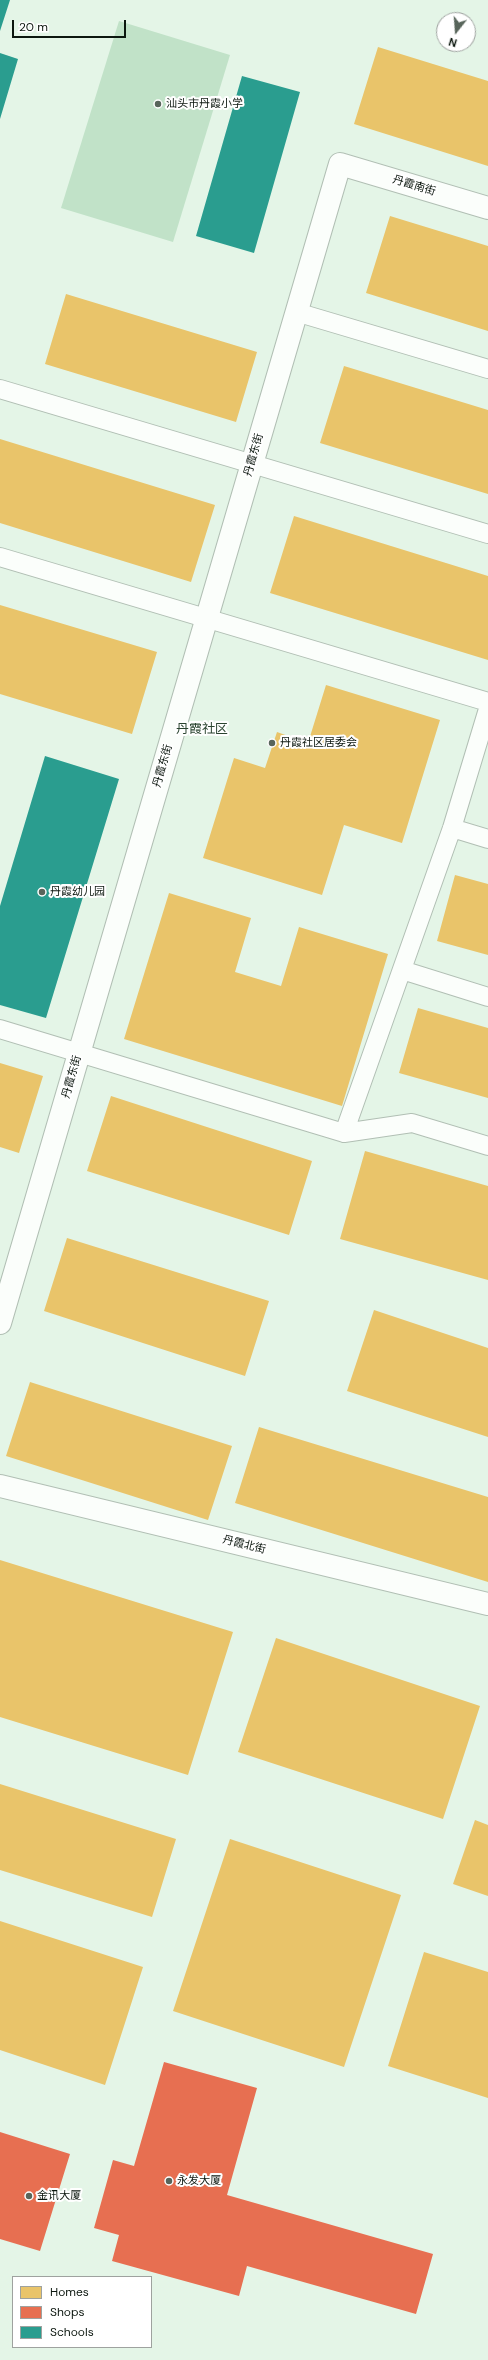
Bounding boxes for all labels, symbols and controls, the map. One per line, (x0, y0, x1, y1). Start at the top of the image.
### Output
scale bar (14, 12, 128, 38)
north arrow (436, 12, 476, 52)
text: 20 m (19, 19, 48, 35)
text: N (447, 35, 459, 50)
place label: 汕头市丹霞小学 (166, 97, 243, 111)
marker: 汕头市丹霞小学 (153, 99, 163, 109)
street label: 丹霞南街 (391, 173, 437, 199)
street label: 丹霞东街 (242, 432, 266, 478)
district label: 丹霞社区 (176, 722, 228, 738)
place label: 丹霞社区居委会 (280, 736, 357, 750)
marker: 丹霞社区居委会 (267, 738, 277, 748)
street label: 丹霞东街 (151, 743, 175, 789)
place label: 丹霞幼儿园 (50, 885, 105, 899)
marker: 丹霞幼儿园 (37, 887, 47, 897)
street label: 丹霞东街 (60, 1054, 84, 1100)
street label: 丹霞北街 (221, 1533, 267, 1557)
place label: 永发大厦 (177, 2174, 221, 2188)
marker: 永发大厦 (164, 2176, 174, 2186)
place label: 金讯大厦 (37, 2189, 81, 2203)
marker: 金讯大厦 (24, 2191, 34, 2201)
legend (12, 2276, 152, 2348)
text: Homes (50, 2284, 89, 2300)
text: Shops (50, 2304, 85, 2320)
text: Schools (50, 2324, 94, 2340)

